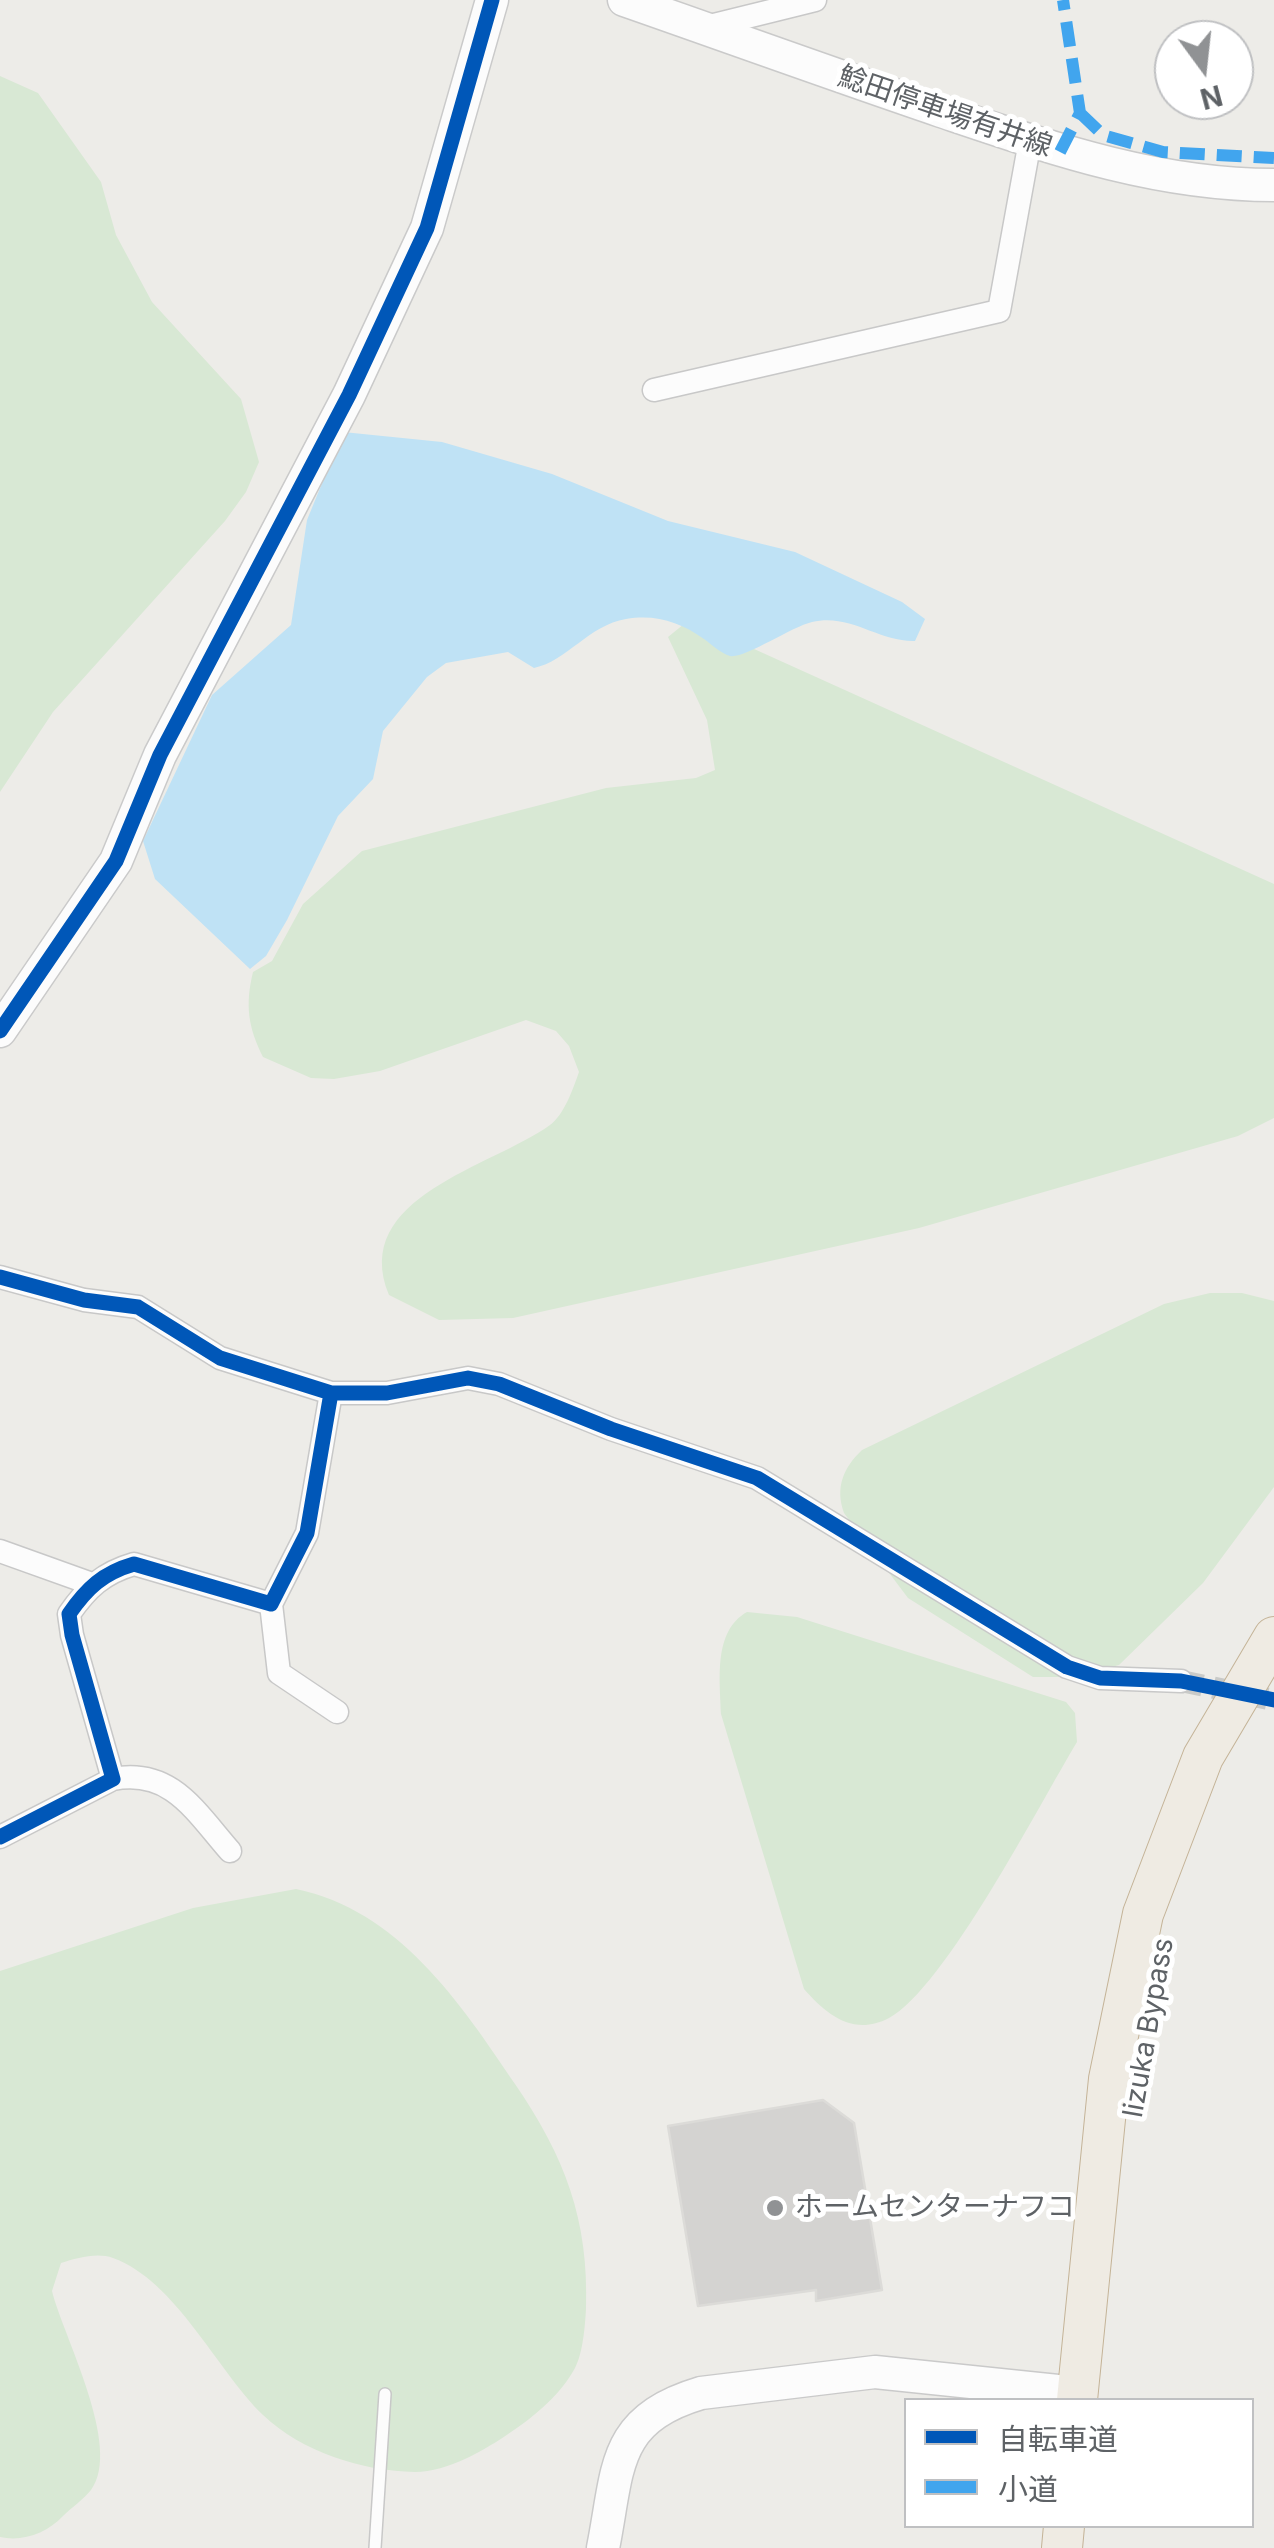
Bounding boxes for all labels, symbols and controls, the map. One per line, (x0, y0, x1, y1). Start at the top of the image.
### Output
north arrow (1154, 20, 1254, 120)
street label: 鯰田停車場有井線 (834, 60, 1056, 164)
text: N (1197, 78, 1226, 116)
street label: Iizuka Bypass (1117, 1935, 1181, 2121)
place label: ホームセンターナフコ (795, 2191, 1075, 2225)
marker: ホームセンターナフコ (764, 2197, 786, 2219)
legend (904, 2398, 1254, 2528)
text: 自転車道 (998, 2421, 1118, 2457)
text: 小道 (998, 2471, 1058, 2507)

